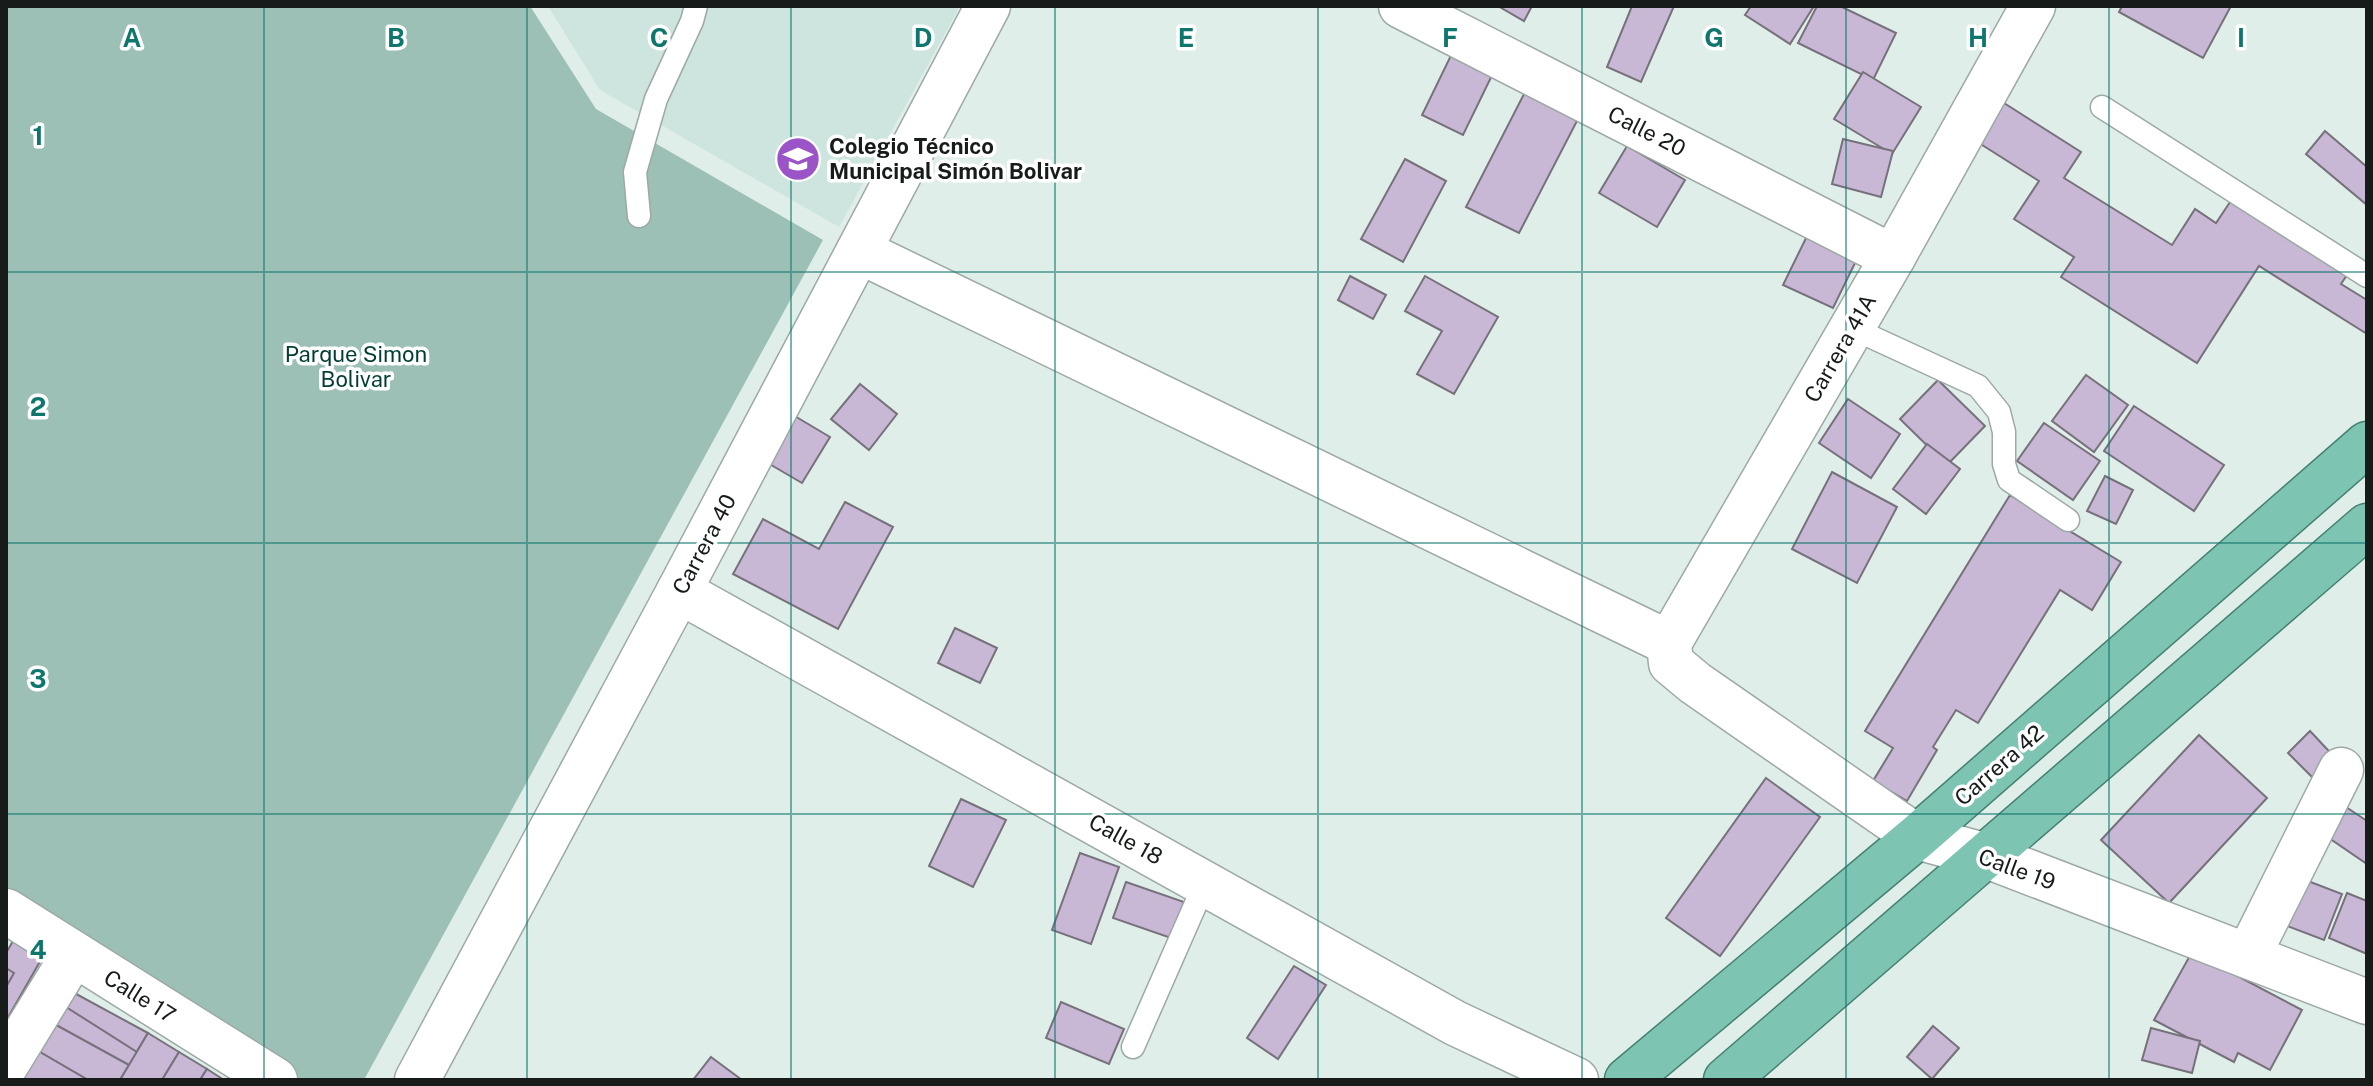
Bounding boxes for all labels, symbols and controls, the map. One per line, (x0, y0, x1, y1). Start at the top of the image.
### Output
text: A (123, 22, 142, 53)
text: B (387, 22, 405, 53)
text: C (650, 22, 668, 53)
text: D (914, 22, 932, 53)
text: E (1178, 22, 1194, 53)
text: F (1442, 22, 1458, 53)
text: G (1704, 22, 1724, 53)
text: H (1968, 22, 1988, 53)
text: I (2237, 22, 2245, 53)
street label: Calle 20 (1604, 100, 1690, 162)
text: 1 (32, 120, 44, 151)
place label: Colegio Técnico Municipal Simón Bolivar (829, 133, 1082, 184)
school or university icon: Colegio Técnico Municipal Simón Bolivar (774, 135, 822, 183)
street label: Carrera 41A (1799, 289, 1881, 407)
park label: Parque Simon Bolivar (285, 341, 427, 392)
text: 2 (30, 391, 46, 422)
street label: Carrera 40 (667, 489, 741, 599)
text: 3 (29, 663, 47, 694)
street label: Carrera 42 (1949, 719, 2049, 811)
street label: Calle 18 (1085, 808, 1167, 870)
street label: Calle 19 (1975, 843, 2059, 895)
text: 4 (29, 934, 47, 965)
street label: Calle 17 (99, 964, 181, 1028)

